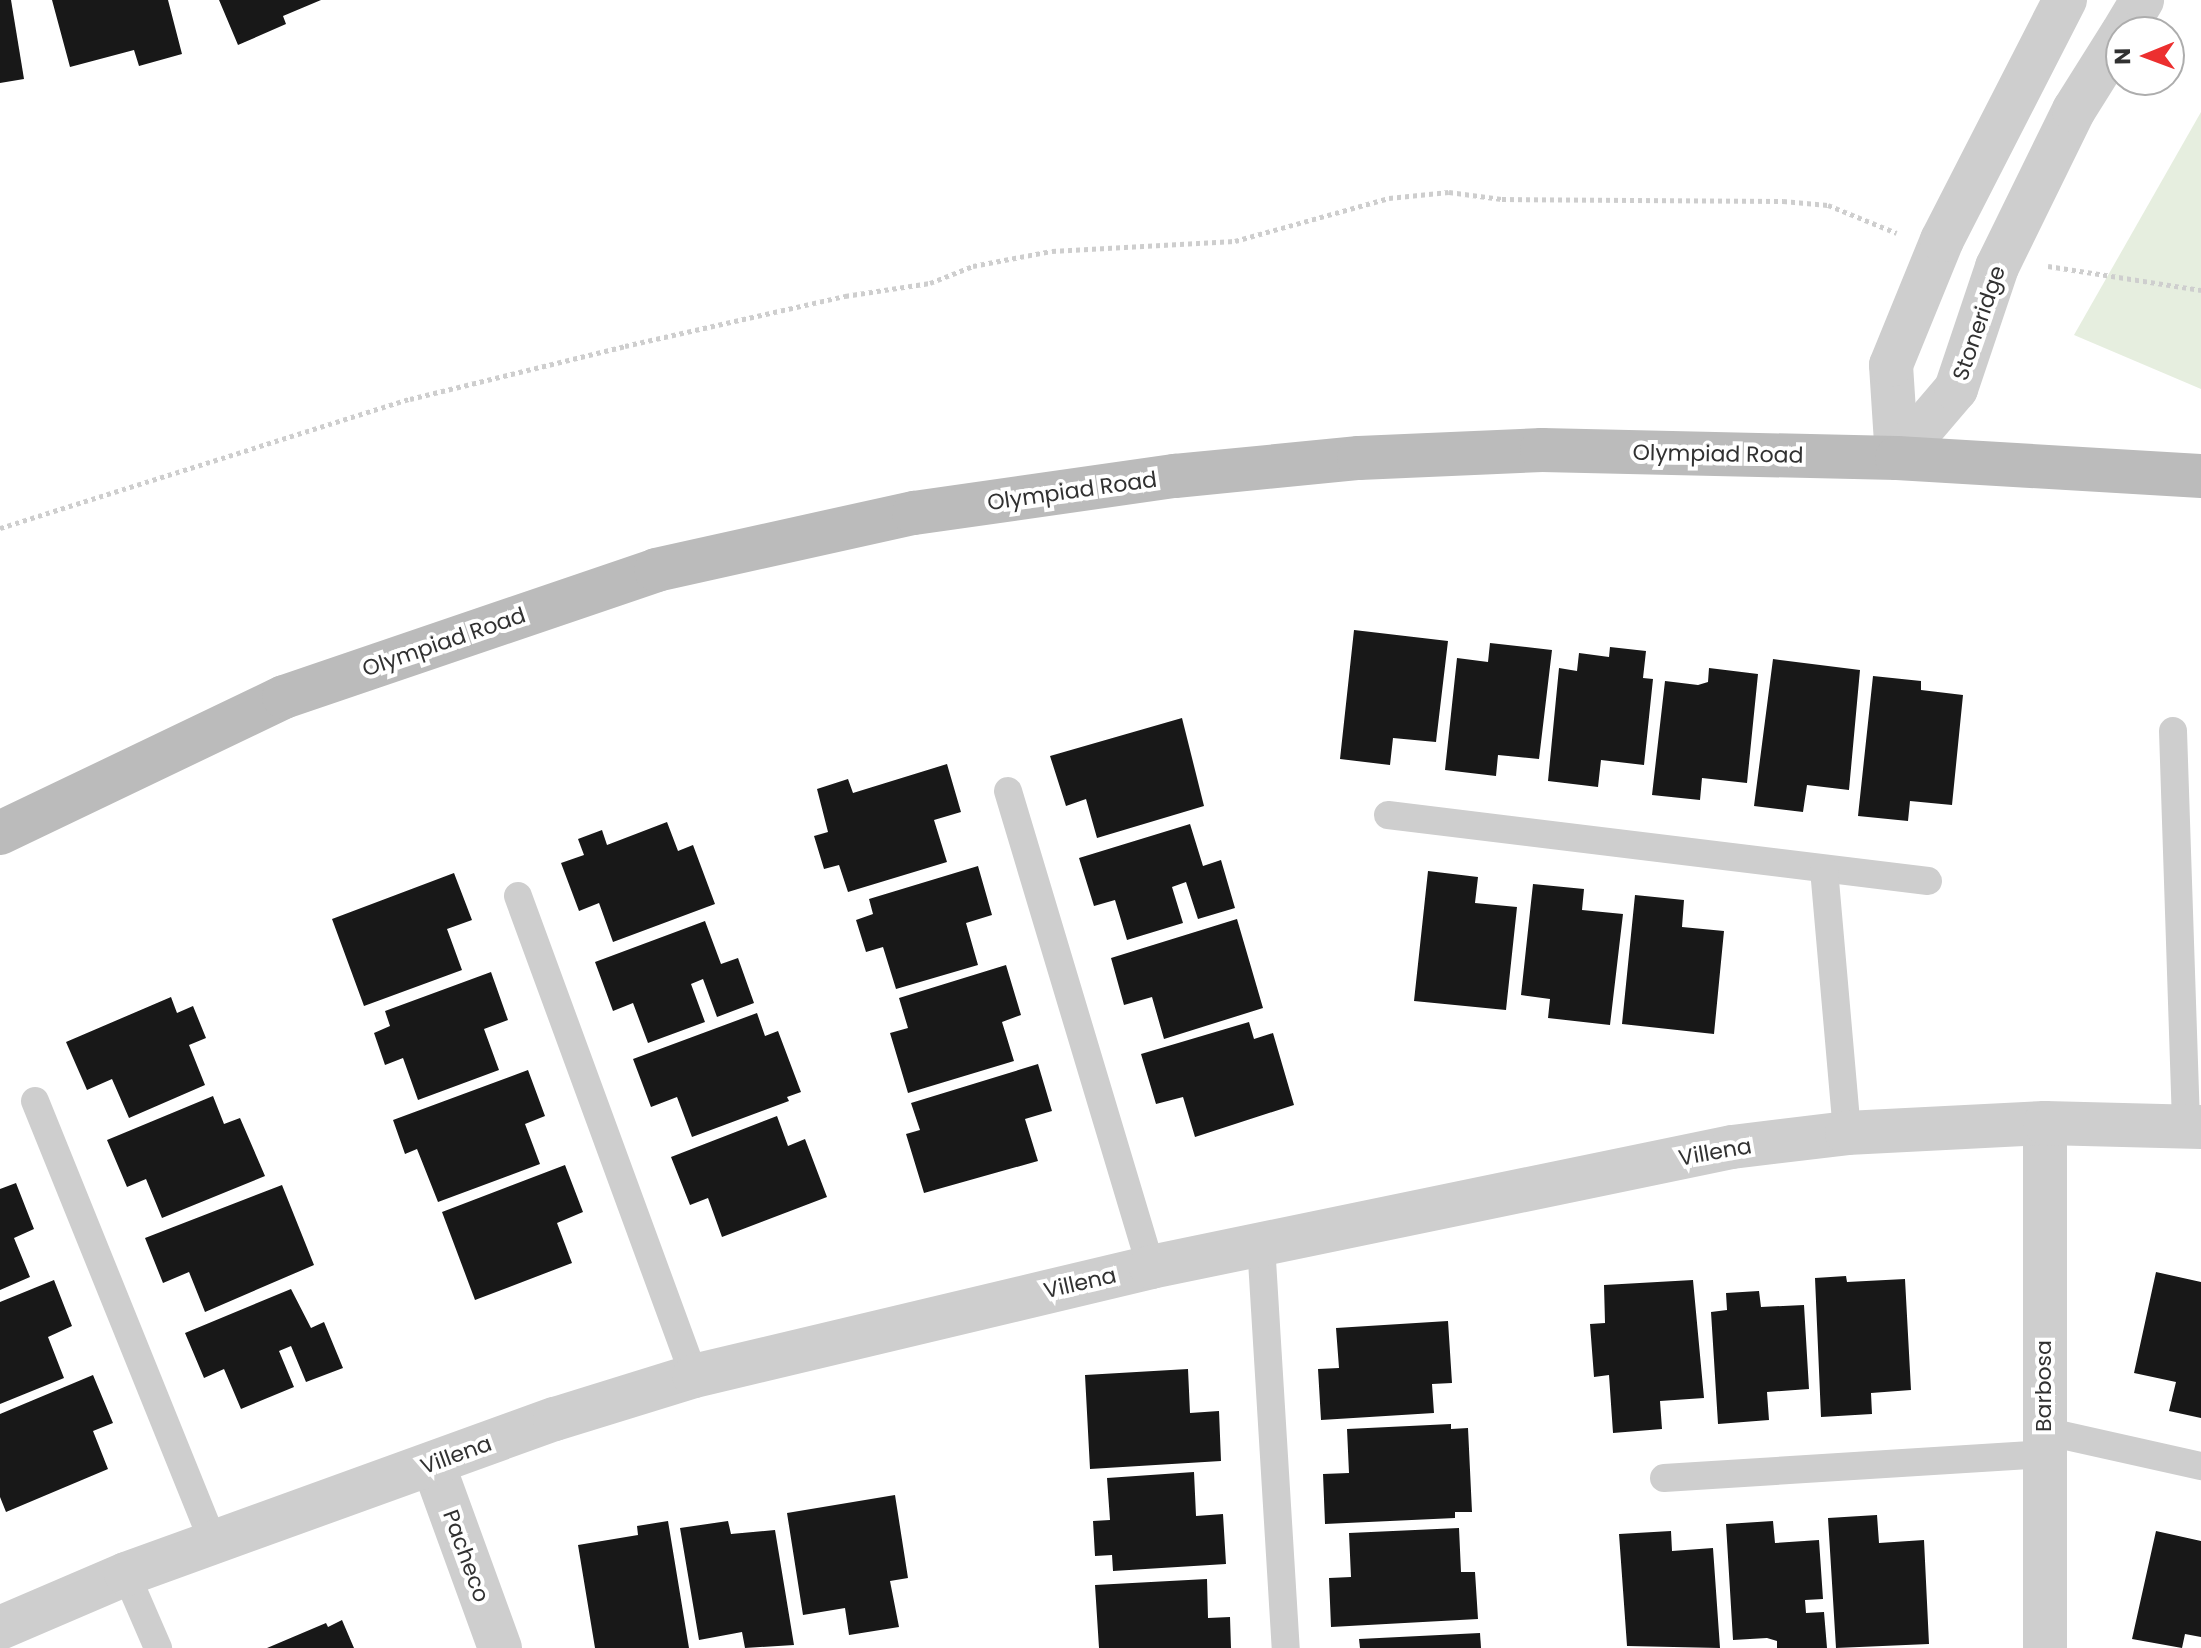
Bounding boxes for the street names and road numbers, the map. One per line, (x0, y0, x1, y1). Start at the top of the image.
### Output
street label: Stoneridge (1947, 262, 2011, 384)
street label: Olympiad Road (1632, 439, 1804, 469)
street label: Olympiad Road (986, 466, 1158, 516)
street label: Olympiad Road (359, 602, 529, 682)
street label: Villena (1676, 1133, 1754, 1171)
street label: Villena (1041, 1262, 1119, 1304)
street label: Barbosa (2031, 1340, 2057, 1432)
street label: Villena (417, 1430, 495, 1480)
street label: Pacheco (437, 1506, 495, 1606)

